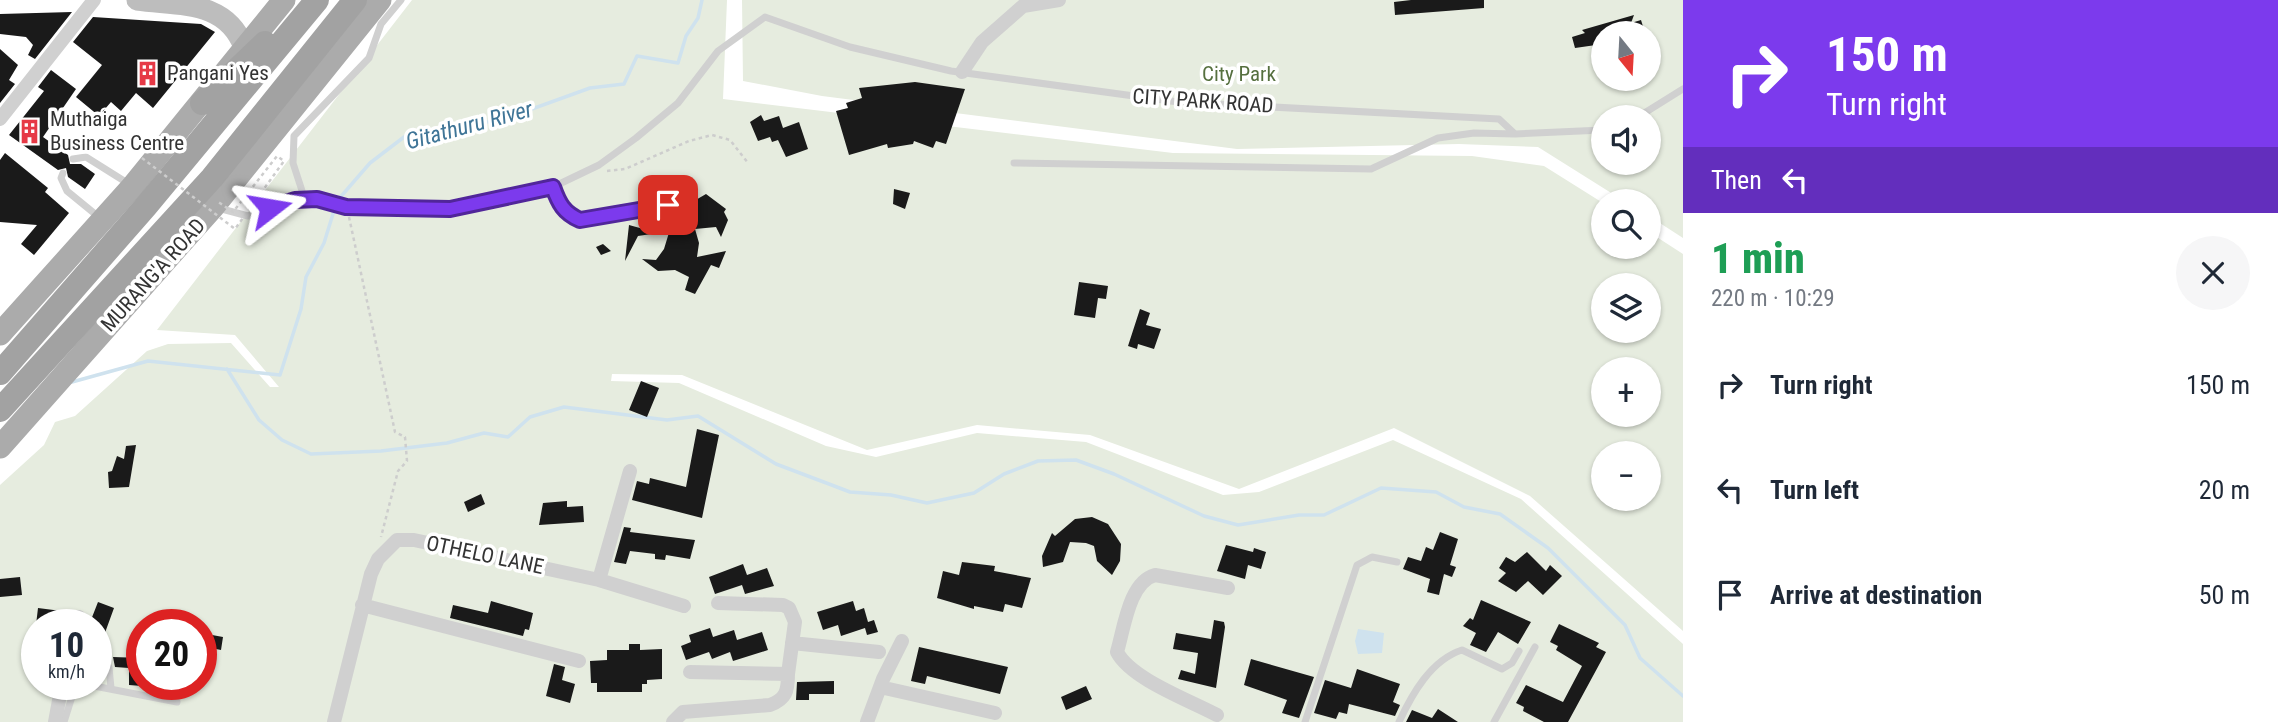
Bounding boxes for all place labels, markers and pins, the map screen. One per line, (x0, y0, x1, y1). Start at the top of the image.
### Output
building icon: Pangani Yes (133, 59, 161, 87)
place label: Pangani Yes (167, 61, 269, 85)
place label: Muthaiga Business Centre (50, 107, 184, 155)
building icon: Muthaiga Business Centre (16, 117, 44, 145)
pin (638, 175, 698, 235)

